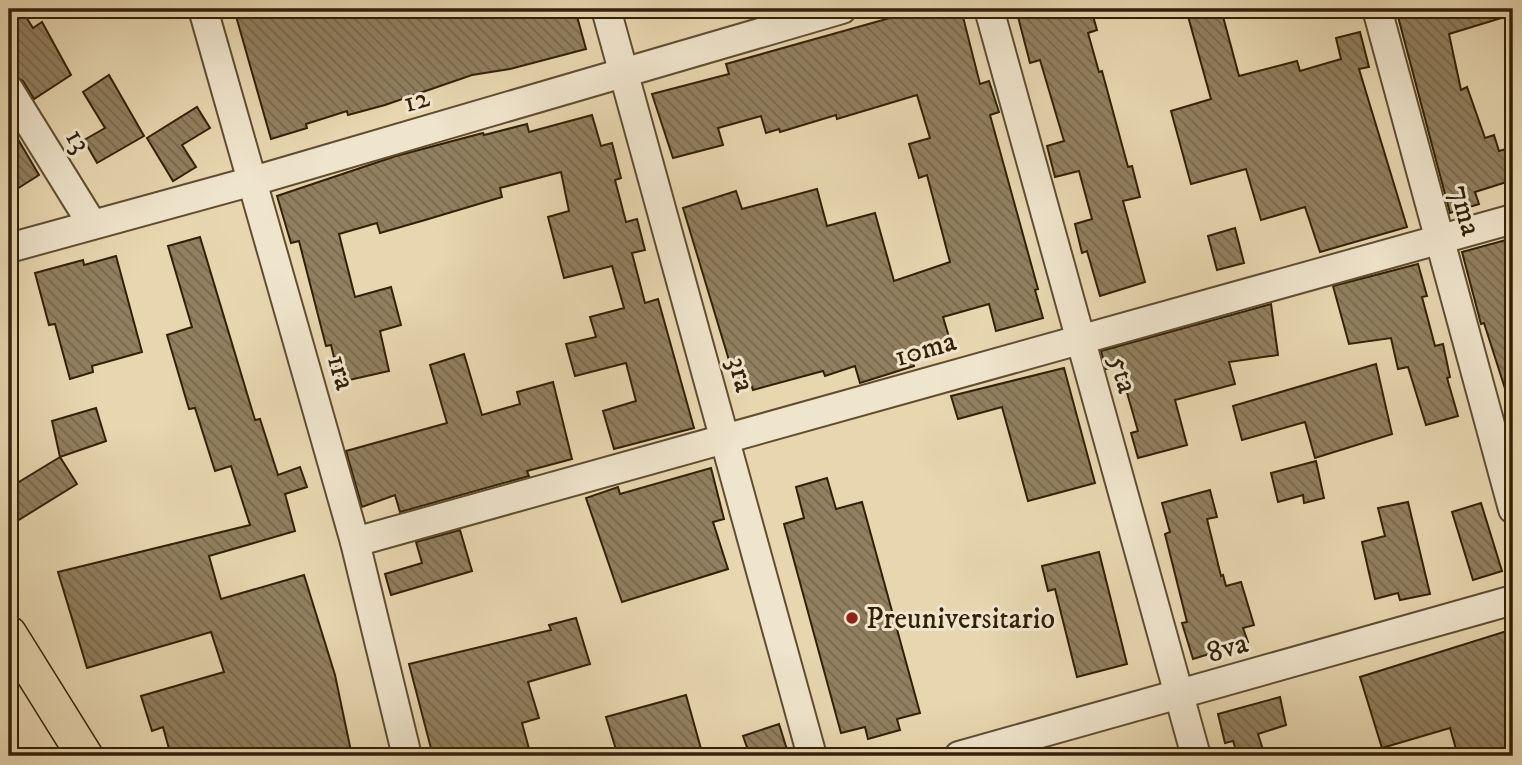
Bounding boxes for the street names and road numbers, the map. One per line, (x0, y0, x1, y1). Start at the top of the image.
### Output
street label: 12 (399, 79, 434, 122)
street label: 13 (56, 122, 99, 160)
street label: 7ma (1440, 181, 1489, 240)
street label: 10ma (890, 323, 961, 376)
street label: 1ra (318, 351, 363, 395)
street label: 5ta (1100, 351, 1146, 398)
street label: 3ra (718, 353, 763, 396)
street label: 8va (1203, 625, 1252, 672)

